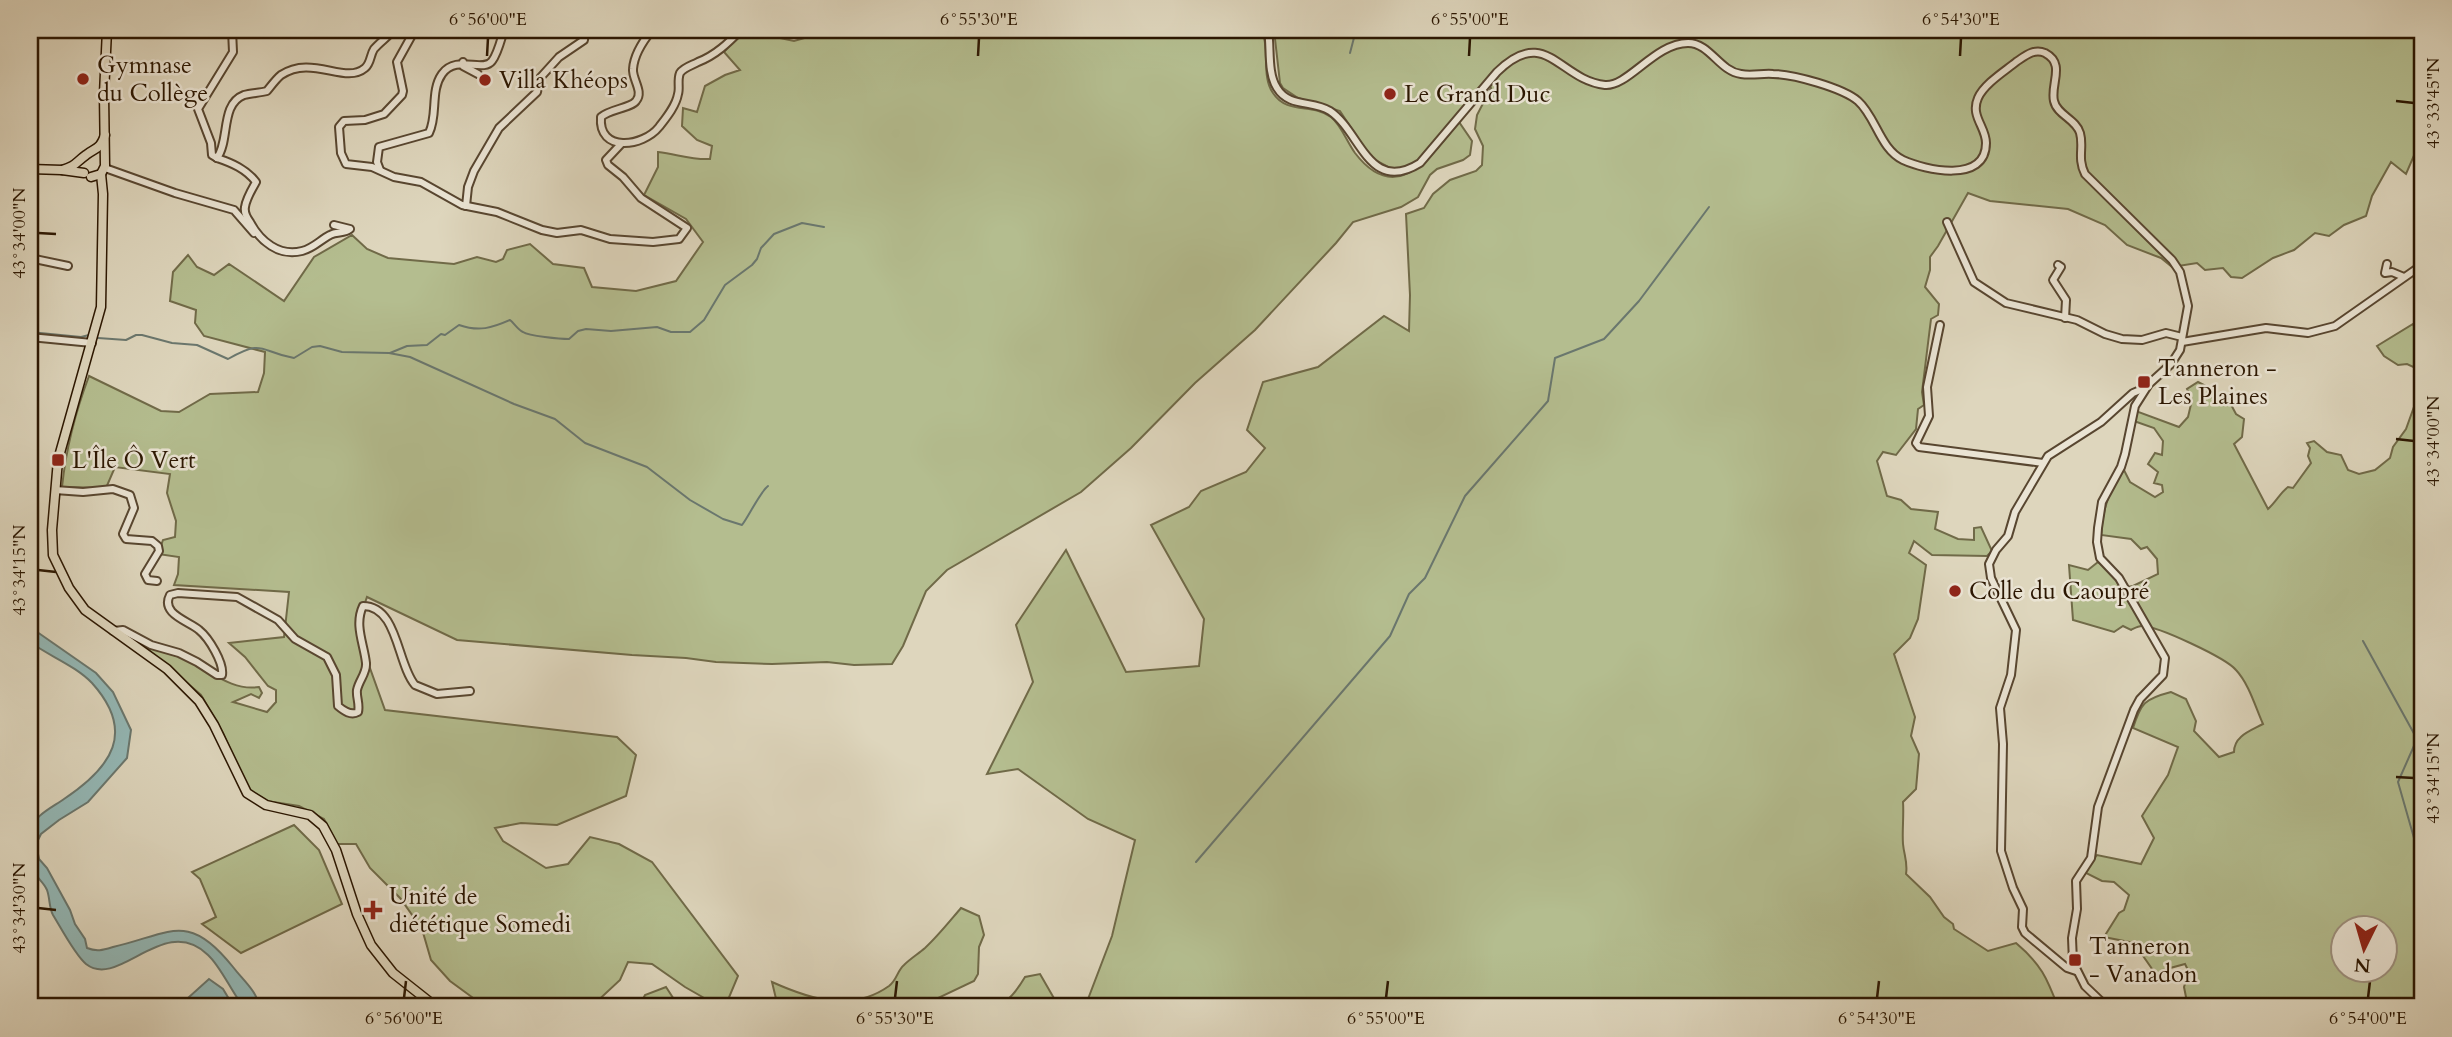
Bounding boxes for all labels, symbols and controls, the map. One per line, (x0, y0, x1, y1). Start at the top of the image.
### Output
text: 6°56'00"E (449, 7, 527, 32)
text: 6°55'30"E (940, 7, 1018, 32)
text: 6°55'00"E (1431, 7, 1509, 32)
text: 6°54'30"E (1922, 7, 2000, 32)
place label: Gymnase du Collège (97, 49, 208, 110)
text: 43°33'45"N (2421, 57, 2446, 149)
place label: Villa Khéops (499, 64, 628, 97)
marker: Gymnase du Collège (75, 71, 91, 87)
marker: Villa Khéops (477, 72, 493, 88)
place label: Le Grand Duc (1404, 78, 1551, 111)
marker: Le Grand Duc (1382, 86, 1398, 102)
text: 43°34'00"N (7, 187, 32, 279)
place label: Tanneron - Les Plaines (2158, 352, 2277, 413)
marker: Tanneron - Les Plaines (2136, 374, 2152, 390)
text: 43°34'00"N (2421, 395, 2446, 487)
place label: L'Île Ô Vert (72, 444, 196, 477)
marker: L'Île Ô Vert (50, 452, 66, 468)
text: 43°34'15"N (7, 524, 32, 616)
place label: Colle du Caoupré (1969, 575, 2150, 608)
marker: Colle du Caoupré (1947, 583, 1963, 599)
text: 43°34'15"N (2421, 732, 2446, 824)
text: 43°34'30"N (7, 862, 32, 954)
place label: Unité de diététique Somedi (389, 880, 572, 941)
marker: Unité de diététique Somedi (363, 900, 383, 920)
north arrow (2330, 914, 2400, 984)
place label: Tanneron - Vanadon (2089, 930, 2198, 991)
text: N (2353, 951, 2372, 979)
marker: Tanneron - Vanadon (2067, 952, 2083, 968)
text: 6°56'00"E (365, 1006, 443, 1031)
text: 6°55'30"E (856, 1006, 934, 1031)
text: 6°55'00"E (1347, 1006, 1425, 1031)
text: 6°54'30"E (1838, 1006, 1916, 1031)
text: 6°54'00"E (2329, 1006, 2407, 1031)

